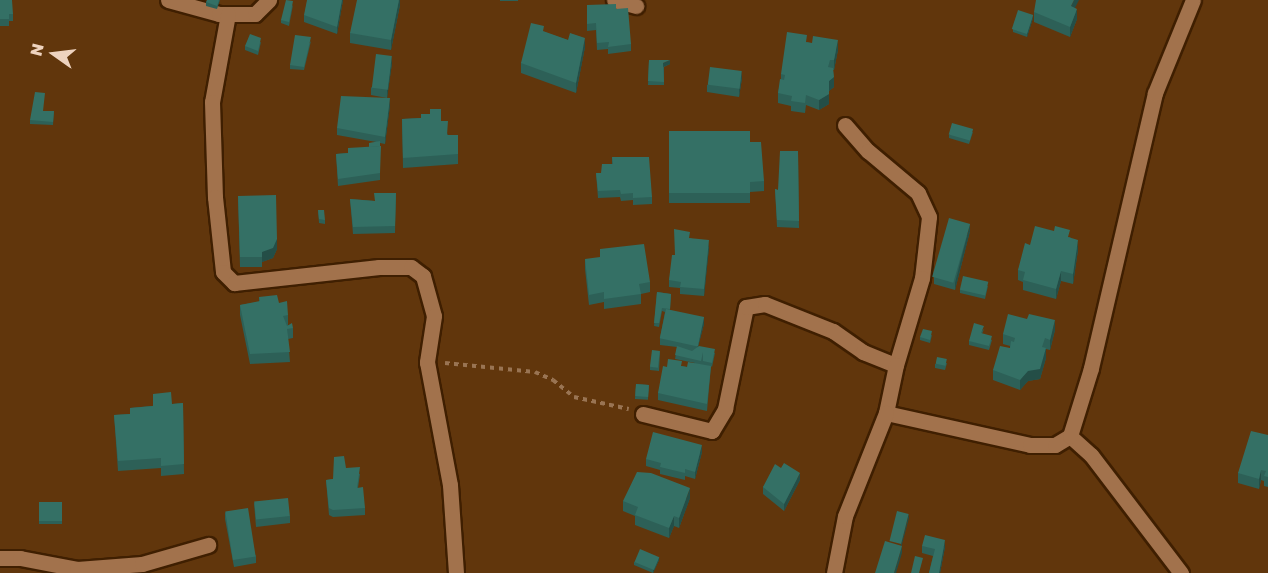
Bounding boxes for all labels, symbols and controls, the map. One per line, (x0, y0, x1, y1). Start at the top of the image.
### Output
north arrow (24, 24, 84, 84)
text: N (25, 41, 48, 58)

